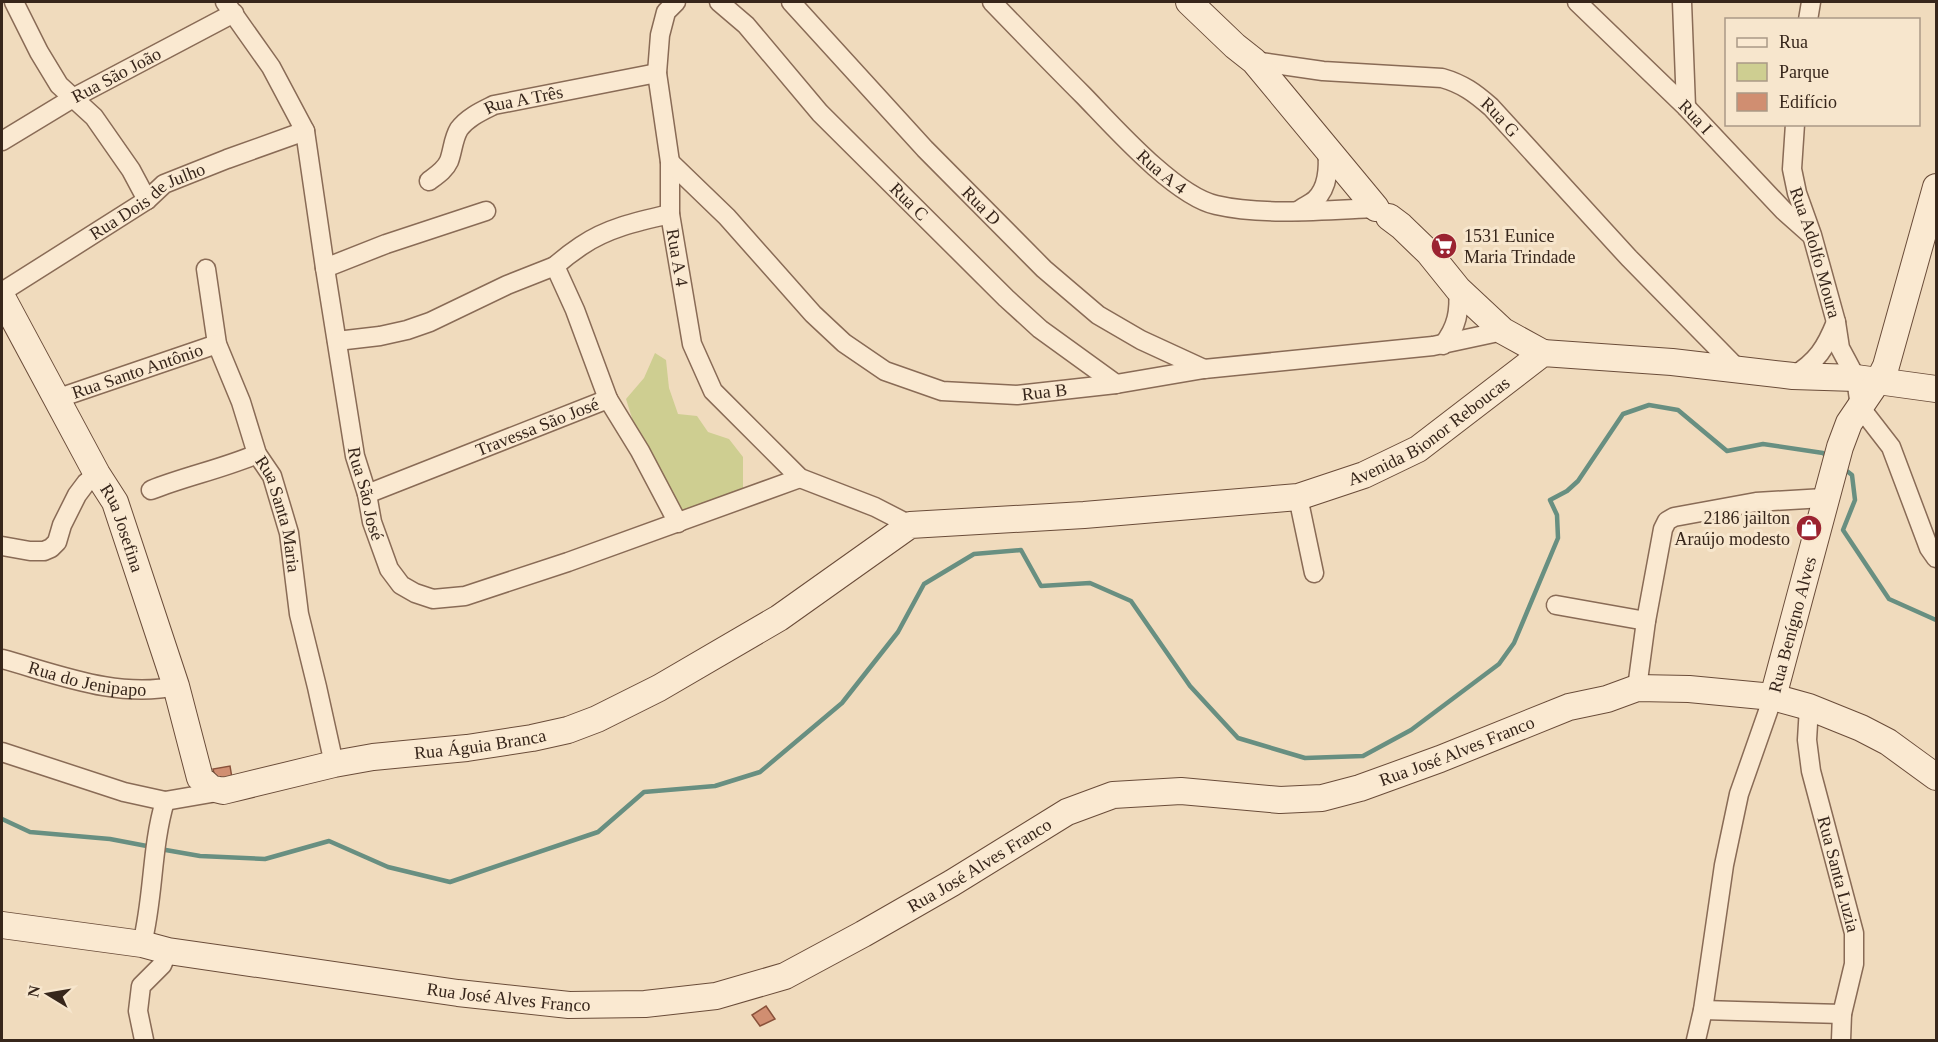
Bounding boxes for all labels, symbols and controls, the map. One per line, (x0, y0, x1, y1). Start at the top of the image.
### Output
legend (1725, 18, 1920, 126)
text: Rua (1779, 32, 1808, 52)
street label: Rua São João (68, 43, 164, 107)
text: Parque (1779, 62, 1829, 82)
street label: Rua A Três (481, 82, 565, 118)
text: Edifício (1779, 92, 1837, 112)
street label: Rua G (1477, 93, 1523, 141)
street label: Rua I (1675, 96, 1716, 138)
street label: Rua A 4 (1133, 146, 1190, 198)
street label: Rua Dois de Julho (86, 159, 208, 244)
street label: Rua C (886, 178, 932, 225)
street label: Rua D (958, 182, 1005, 229)
street label: Rua Adolfo Moura (1786, 184, 1844, 320)
place label: 1531 Eunice Maria Trindade (1464, 226, 1576, 267)
street label: Rua A 4 (663, 227, 692, 288)
supermarket icon: 1531 Eunice Maria Trindade (1429, 231, 1459, 261)
street label: Rua Santo Antônio (69, 340, 205, 403)
street label: Avenida Bionor Reboucas (1346, 372, 1513, 490)
street label: Rua B (1021, 380, 1068, 404)
street label: Travessa São José (473, 394, 602, 460)
street label: Rua São José (344, 446, 388, 543)
street label: Rua Santa Maria (251, 452, 304, 573)
street label: Rua Josefina (96, 480, 147, 575)
place label: 2186 jailton Araújo modesto (1675, 508, 1790, 549)
shop icon: 2186 jailton Araújo modesto (1794, 513, 1824, 543)
street label: Rua Benígno Alves (1765, 554, 1820, 695)
street label: Rua do Jenipapo (26, 657, 146, 700)
street label: Rua José Alves Franco (1377, 712, 1537, 790)
street label: Rua Águia Branca (413, 725, 548, 763)
street label: Rua José Alves Franco (904, 814, 1055, 916)
street label: Rua Santa Luzia (1813, 814, 1863, 934)
north arrow (18, 964, 78, 1024)
street label: Rua José Alves Franco (425, 979, 591, 1015)
text: N (24, 984, 43, 999)

